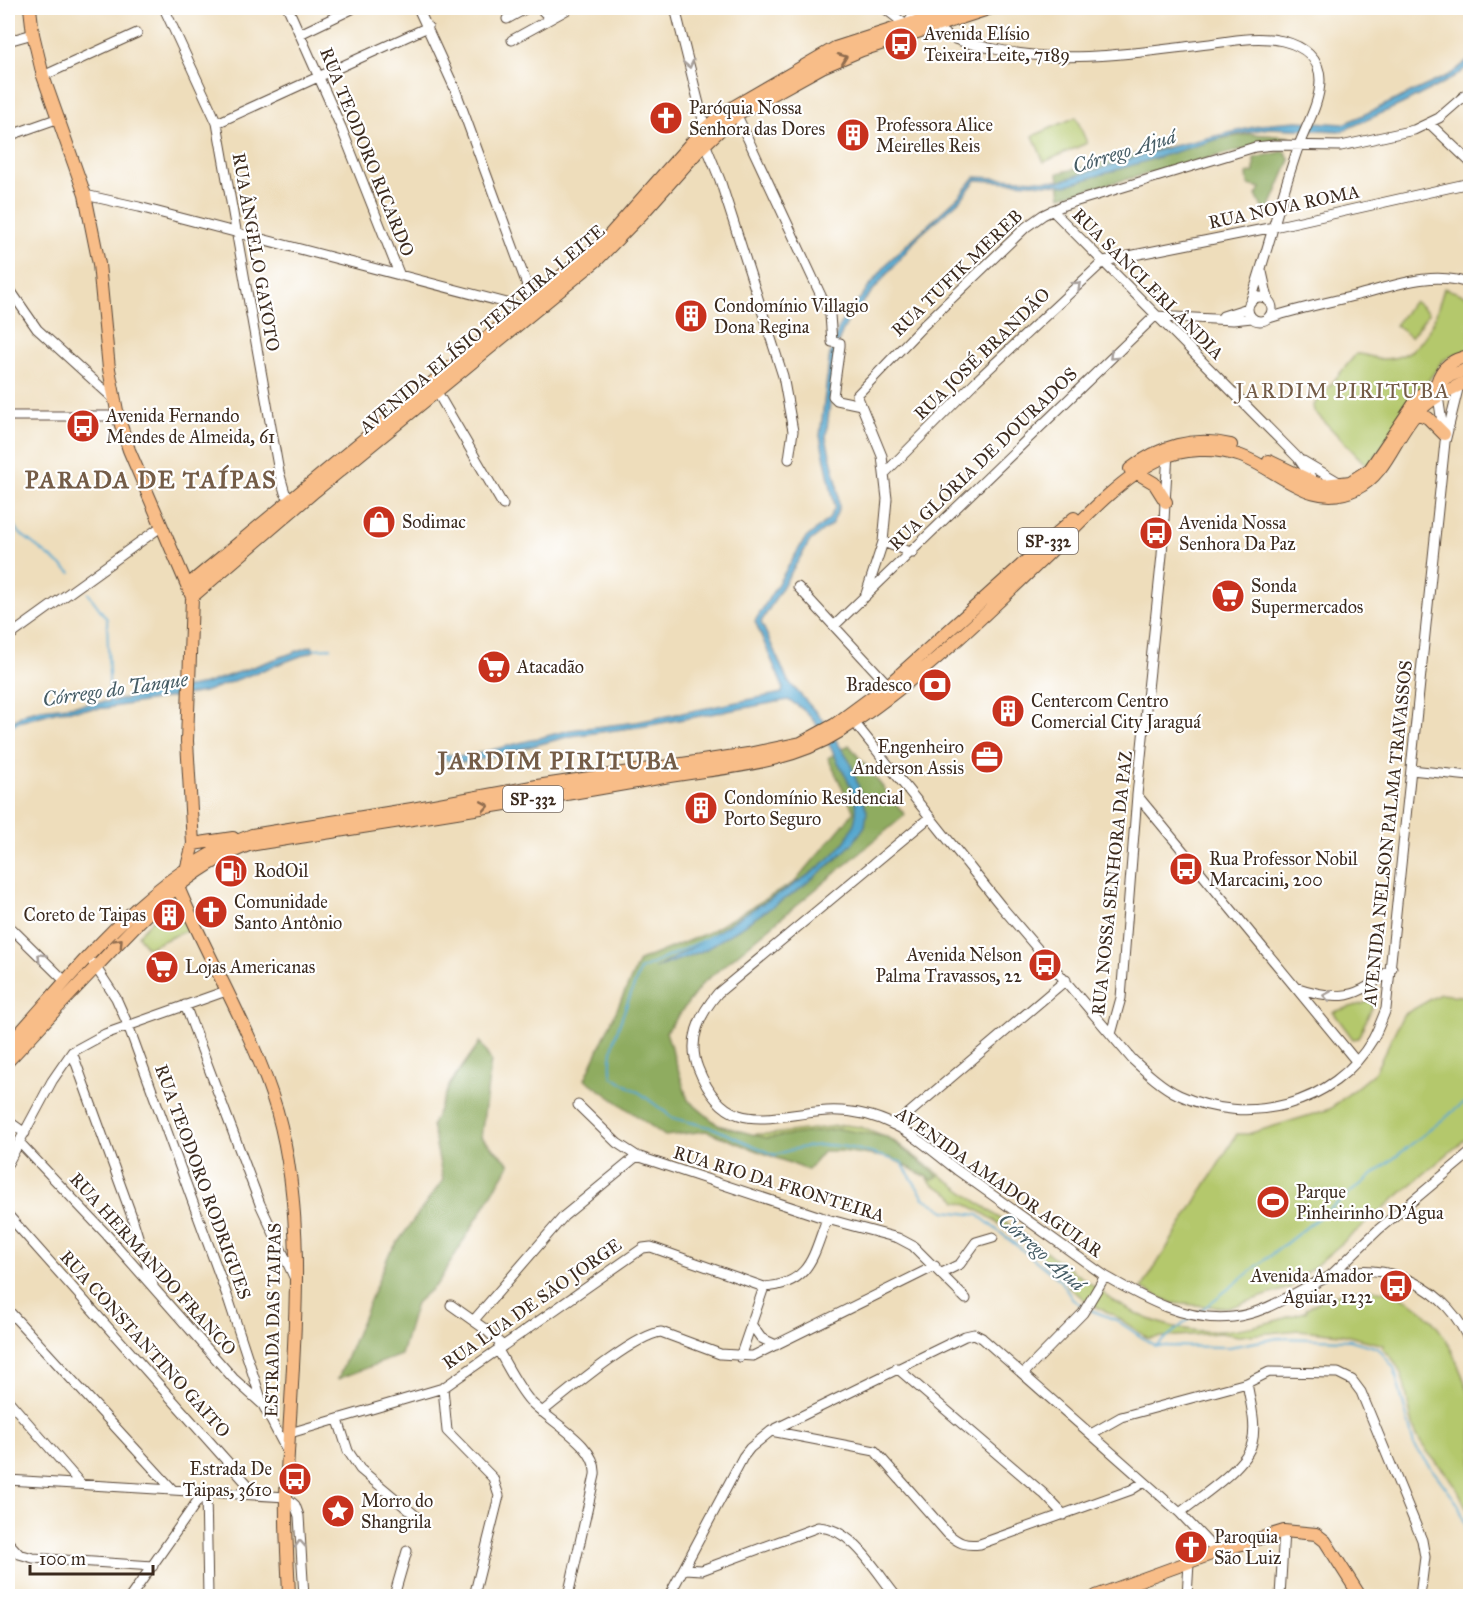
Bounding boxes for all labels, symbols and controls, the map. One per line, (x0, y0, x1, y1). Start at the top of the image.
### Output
place label: Avenida Elísio Teixeira Leite, 7189 (923, 23, 1070, 66)
bus stop icon: Avenida Elísio Teixeira Leite, 7189 (883, 26, 919, 62)
street label: RUA TEODORO RICARDO (315, 44, 419, 260)
one-way arrow (837, 53, 848, 65)
one-way arrow (682, 59, 695, 69)
place label: Paróquia Nossa Senhora das Dores (689, 97, 825, 140)
church icon: Paróquia Nossa Senhora das Dores (648, 100, 684, 136)
place label: Professora Alice Meirelles Reis (876, 114, 993, 157)
building icon: Professora Alice Meirelles Reis (835, 117, 871, 153)
water label: Córrego Ajuá (1069, 123, 1181, 178)
street label: RUA ÂNGELO GAYOTO (228, 151, 285, 353)
street label: RUA NOVA ROMA (1206, 180, 1362, 234)
street label: RUA SANCLERLÂNDIA (1068, 203, 1229, 364)
street label: RUA TUFIK MEREB (887, 205, 1027, 341)
street label: AVENIDA ELÍSIO TEIXEIRA LEITE (353, 218, 609, 439)
one-way arrow (1071, 281, 1081, 292)
street label: RUA JOSÉ BRANDÃO (908, 282, 1055, 425)
place label: Condomínio Villagio Dona Regina (714, 295, 868, 339)
building icon: Condomínio Villagio Dona Regina (673, 298, 709, 334)
one-way arrow (1109, 349, 1119, 360)
street label: RUA GLÓRIA DE DOURADOS (883, 362, 1082, 555)
district label: JARDIM PIRITUBA (1233, 378, 1451, 404)
place label: Avenida Fernando Mendes de Almeida, 61 (105, 405, 275, 448)
bus stop icon: Avenida Fernando Mendes de Almeida, 61 (65, 408, 101, 444)
district label: PARADA DE TAÍPAS (25, 464, 277, 495)
shop icon: Sodimac (361, 504, 397, 540)
place label: Sodimac (402, 511, 466, 533)
place label: Avenida Nossa Senhora Da Paz (1178, 512, 1295, 555)
bus stop icon: Avenida Nossa Senhora Da Paz (1138, 515, 1174, 551)
road number: SP-332 (1018, 528, 1078, 554)
place label: Sonda Supermercados (1251, 575, 1363, 618)
supermarket icon: Sonda Supermercados (1210, 578, 1246, 614)
supermarket icon: Atacadão (476, 649, 512, 685)
place label: Atacadão (516, 656, 584, 678)
street label: AVENIDA NELSON PALMA TRAVASSOS (1359, 659, 1417, 1008)
water label: Córrego do Tanque (41, 667, 190, 711)
bank icon: Bradesco (917, 667, 953, 703)
place label: Bradesco (846, 674, 912, 696)
place label: Centercom Centro Comercial City Jaraguá (1031, 690, 1201, 734)
building icon: Centercom Centro Comercial City Jaraguá (990, 693, 1026, 729)
place label: Engenheiro Anderson Assis (852, 736, 964, 779)
office icon: Engenheiro Anderson Assis (969, 739, 1005, 775)
district label: JARDIM PIRITUBA (435, 746, 680, 776)
street label: RUA NOSSA SENHORA DA PAZ (1087, 749, 1137, 1017)
road number: SP-332 (503, 786, 563, 812)
place label: Condomínio Residencial Porto Seguro (724, 787, 904, 831)
building icon: Condomínio Residencial Porto Seguro (683, 790, 719, 826)
one-way arrow (480, 801, 490, 813)
place label: Rua Professor Nobil Marcacini, 200 (1209, 848, 1358, 891)
bus stop icon: Rua Professor Nobil Marcacini, 200 (1168, 851, 1204, 887)
fuel station icon: RodOil (213, 853, 249, 889)
place label: RodOil (254, 860, 308, 882)
place label: Comunidade Santo Antônio (234, 891, 342, 934)
church icon: Comunidade Santo Antônio (193, 894, 229, 930)
building icon: Coreto de Taipas (151, 897, 187, 933)
place label: Coreto de Taipas (24, 904, 146, 926)
one-way arrow (112, 938, 123, 948)
place label: Avenida Nelson Palma Travassos, 22 (876, 944, 1022, 987)
bus stop icon: Avenida Nelson Palma Travassos, 22 (1027, 947, 1063, 983)
supermarket icon: Lojas Americanas (144, 949, 180, 985)
one-way arrow (37, 954, 48, 965)
place label: Lojas Americanas (185, 956, 315, 978)
one-way arrow (1322, 990, 1332, 1003)
street label: RUA TEODORO RODRIGUES (150, 1061, 256, 1303)
street label: AVENIDA AMADOR AGUIAR (890, 1101, 1108, 1263)
street label: RUA RIO DA FRONTEIRA (671, 1141, 887, 1227)
street label: RUA HERMANDO FRANCO (65, 1168, 241, 1360)
place label: Parque Pinheirinho D'Água (1296, 1181, 1444, 1225)
sports icon: Parque Pinheirinho D'Água (1255, 1184, 1291, 1220)
water label: Córrego Ajuá (994, 1208, 1092, 1298)
street label: ESTRADA DAS TAIPAS (260, 1222, 286, 1418)
street label: RUA LUA DE SÃO JORGE (438, 1234, 626, 1375)
street label: RUA CONSTANTINO GAITO (55, 1246, 235, 1442)
place label: Avenida Amador Aguiar, 1232 (1250, 1265, 1373, 1309)
bus stop icon: Avenida Amador Aguiar, 1232 (1378, 1268, 1414, 1304)
place label: Estrada De Taipas, 3610 (183, 1458, 272, 1501)
bus stop icon: Estrada De Taipas, 3610 (277, 1461, 313, 1497)
place label: Morro do Shangrila (361, 1490, 433, 1534)
place icon: Morro do Shangrila (320, 1493, 356, 1529)
place label: Paroquia São Luiz (1214, 1526, 1281, 1569)
church icon: Paroquia São Luiz (1173, 1529, 1209, 1565)
scale bar (30, 1538, 153, 1576)
one-way arrow (294, 1540, 307, 1549)
text: 100 m (39, 1548, 86, 1570)

